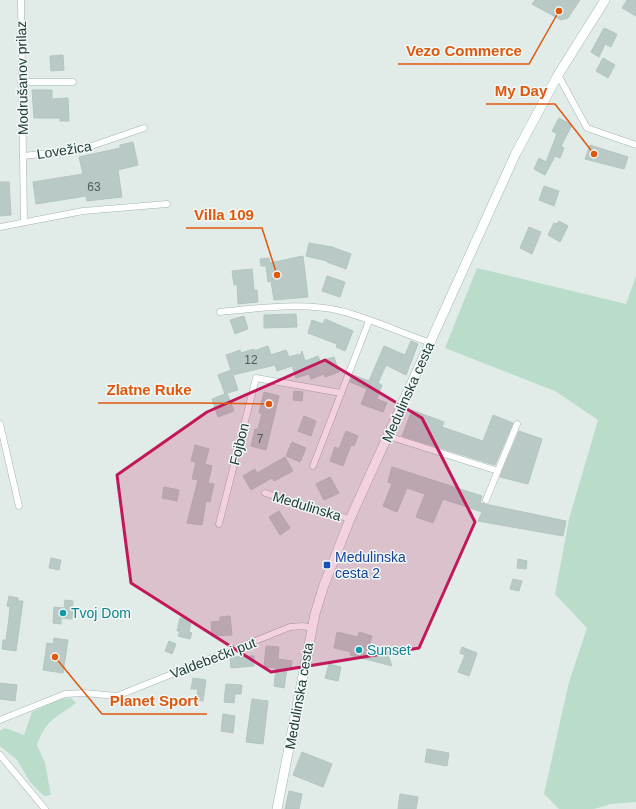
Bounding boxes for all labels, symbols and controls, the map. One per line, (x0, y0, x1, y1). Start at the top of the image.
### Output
street label: Modrušanov prilaz (13, 21, 31, 135)
callout: Vezo Commerce (398, 37, 529, 64)
text: Vezo Commerce (406, 42, 522, 59)
callout: My Day (486, 77, 555, 104)
text: My Day (495, 82, 548, 99)
street label: Lovežica (35, 138, 93, 162)
house number: 63 (87, 180, 101, 194)
callout: Villa 109 (186, 201, 262, 228)
text: Villa 109 (194, 206, 254, 223)
street label: Medulinska cesta (379, 339, 437, 445)
house number: 12 (244, 353, 258, 367)
callout: Zlatne Ruke (98, 376, 200, 403)
text: Zlatne Ruke (106, 381, 192, 398)
street label: Fojbon (226, 421, 252, 467)
house number: 7 (257, 432, 264, 446)
street label: Medulinska (271, 488, 343, 524)
place label: Medulinska cesta 2 (335, 549, 406, 581)
marker: Medulinska cesta 2 (322, 560, 332, 570)
place label: Tvoj Dom (71, 605, 131, 621)
marker: Tvoj Dom (58, 608, 68, 618)
street label: Valdebečki put (168, 634, 258, 682)
street label: Medulinska cesta (282, 641, 316, 751)
place label: Sunset (367, 642, 411, 658)
marker: Sunset (354, 645, 364, 655)
callout: Planet Sport (102, 687, 207, 714)
text: Planet Sport (110, 692, 198, 709)

